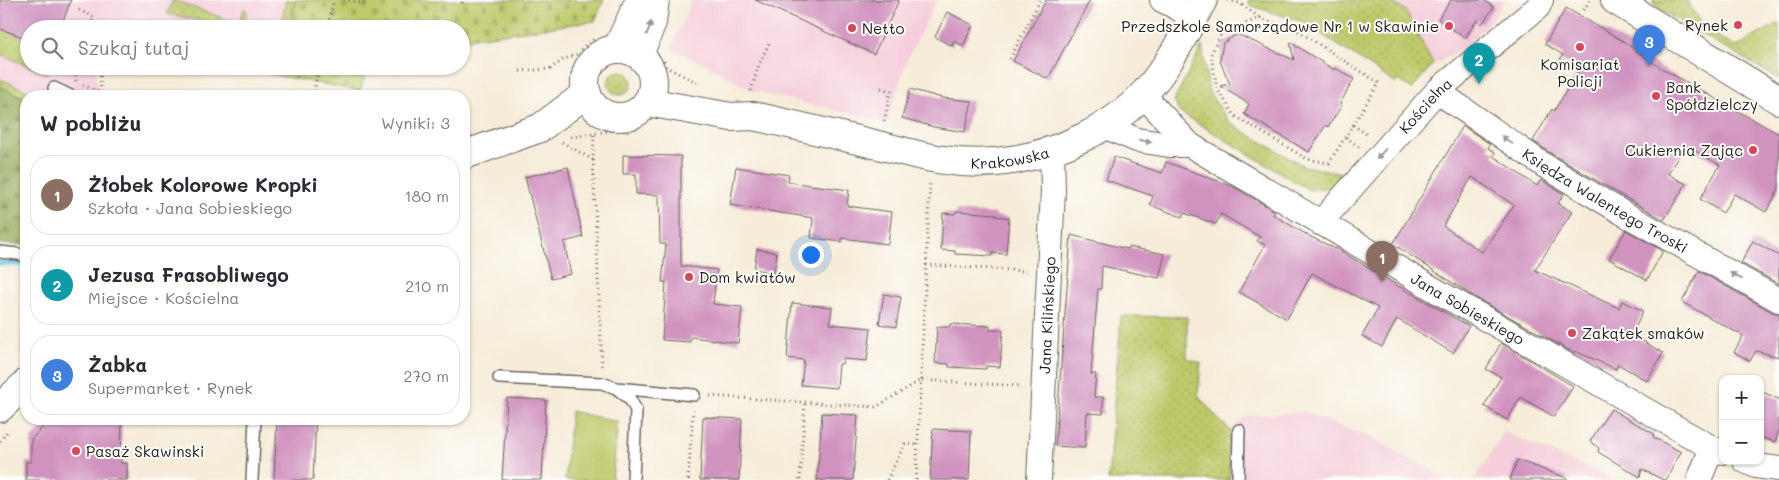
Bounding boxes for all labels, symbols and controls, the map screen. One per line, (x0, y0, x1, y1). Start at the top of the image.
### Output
place label: Rynek (1685, 15, 1728, 35)
place label: Przedszkole Samorządowe Nr 1 w Skawinie (1121, 16, 1439, 36)
place label: Netto (862, 18, 905, 38)
marker: Rynek (1732, 19, 1744, 31)
search box (20, 20, 470, 75)
one-way arrow (645, 20, 653, 35)
marker: Przedszkole Samorządowe Nr 1 w Skawinie (1443, 20, 1455, 32)
marker: Netto (846, 22, 858, 34)
pin: 3 (1633, 25, 1665, 66)
icon: search (38, 34, 66, 62)
text: Szukaj tutaj (78, 35, 189, 60)
marker: Komisariat Policji (1574, 41, 1586, 53)
pin: 2 (1463, 43, 1495, 84)
place label: Komisariat Policji (1540, 54, 1620, 91)
street label: Kościelna (1394, 73, 1456, 137)
place label: Bank Spółdzielczy (1666, 77, 1758, 114)
marker: Bank Spółdzielczy (1650, 90, 1662, 102)
text: W pobliżu (40, 109, 141, 136)
text: Wyniki: 3 (381, 112, 450, 133)
one-way arrow (1500, 135, 1514, 145)
one-way arrow (1138, 138, 1154, 146)
place label: Cukiernia Zając (1625, 140, 1743, 160)
street label: Krakowska (971, 142, 1052, 173)
street label: Księdza Walentego Troski (1519, 143, 1692, 257)
marker: Cukiernia Zając (1747, 144, 1759, 156)
one-way arrow (1376, 147, 1387, 160)
text: Żłobek Kolorowe Kropki (88, 172, 318, 197)
text: 1 (53, 185, 61, 206)
text: 180 m (404, 185, 449, 206)
text: Szkoła · Jana Sobieskiego (88, 197, 292, 218)
pin: 1 (1366, 241, 1398, 282)
your location (798, 242, 824, 268)
street label: Jana Kilińskiego (1034, 256, 1060, 374)
text: Jezusa Frasobliwego (88, 262, 289, 287)
place label: Dom kwiatów (699, 267, 796, 287)
street label: Jana Sobieskiego (1407, 268, 1528, 349)
marker: Dom kwiatów (683, 271, 695, 283)
one-way arrow (1730, 272, 1743, 281)
text: 2 (53, 275, 61, 296)
text: 210 m (405, 275, 449, 296)
text: Miejsce · Kościelna (88, 287, 239, 308)
place label: Zakątek smaków (1582, 323, 1705, 343)
marker: Zakątek smaków (1566, 327, 1578, 339)
text: Żabka (88, 352, 147, 377)
text: 3 (52, 365, 62, 386)
text: 270 m (403, 365, 449, 386)
map controls (1719, 375, 1764, 465)
button: + (1719, 375, 1764, 420)
text: Supermarket · Rynek (88, 377, 253, 398)
button: − (1719, 420, 1764, 465)
place label: Pasaż Skawinski (86, 441, 204, 461)
marker: Pasaż Skawinski (70, 445, 82, 457)

